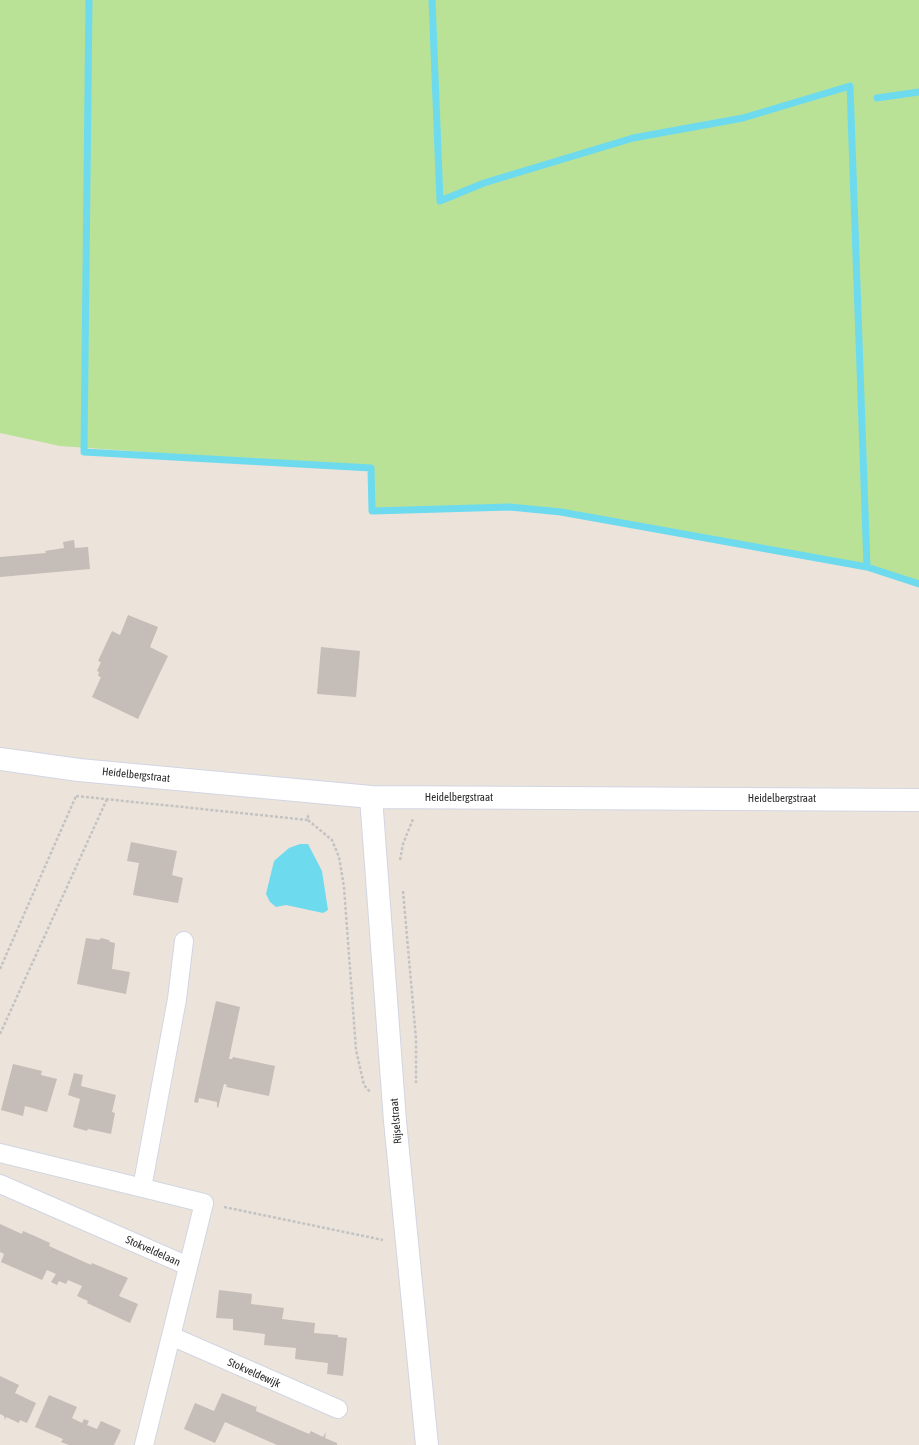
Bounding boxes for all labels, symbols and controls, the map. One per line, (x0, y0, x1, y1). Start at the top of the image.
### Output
street label: Heidelbergstraat (101, 765, 171, 785)
street label: Heidelbergstraat (425, 791, 493, 805)
street label: Heidelbergstraat (748, 792, 816, 806)
street label: Rijselstraat (387, 1098, 405, 1144)
street label: Stokveldelaan (124, 1233, 182, 1269)
street label: Stokveldewijk (226, 1355, 282, 1391)

